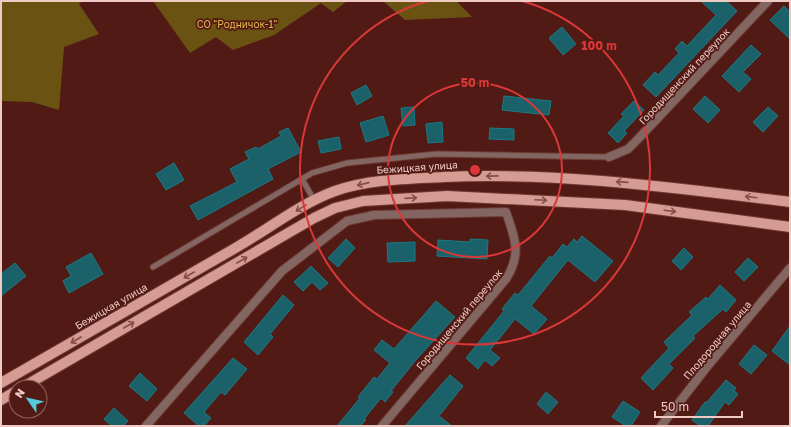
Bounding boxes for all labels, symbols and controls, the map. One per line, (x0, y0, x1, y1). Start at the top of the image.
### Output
park label: СО "Родничок-1" (197, 18, 277, 30)
street label: Городищенский переулок (636, 25, 732, 127)
text: 100 m (581, 38, 617, 53)
text: 50 m (461, 75, 489, 90)
street label: Бежицкая улица (376, 158, 458, 176)
centre of rings (468, 163, 482, 177)
one-way arrow (486, 172, 499, 180)
one-way arrow (616, 179, 629, 186)
one-way arrow (357, 181, 370, 189)
one-way arrow (745, 193, 758, 201)
one-way arrow (404, 194, 417, 201)
one-way arrow (534, 196, 547, 204)
one-way arrow (295, 205, 307, 213)
one-way arrow (663, 207, 676, 215)
one-way arrow (236, 255, 248, 263)
street label: Городищенский переулок (413, 266, 505, 372)
one-way arrow (183, 271, 195, 279)
street label: Бежицкая улица (73, 280, 149, 332)
street label: Плодородная улица (681, 298, 753, 382)
one-way arrow (123, 321, 135, 329)
one-way arrow (70, 336, 82, 344)
north arrow (8, 379, 48, 419)
text: N (12, 386, 27, 400)
scale bar (655, 393, 742, 419)
text: 50 m (661, 399, 689, 414)

